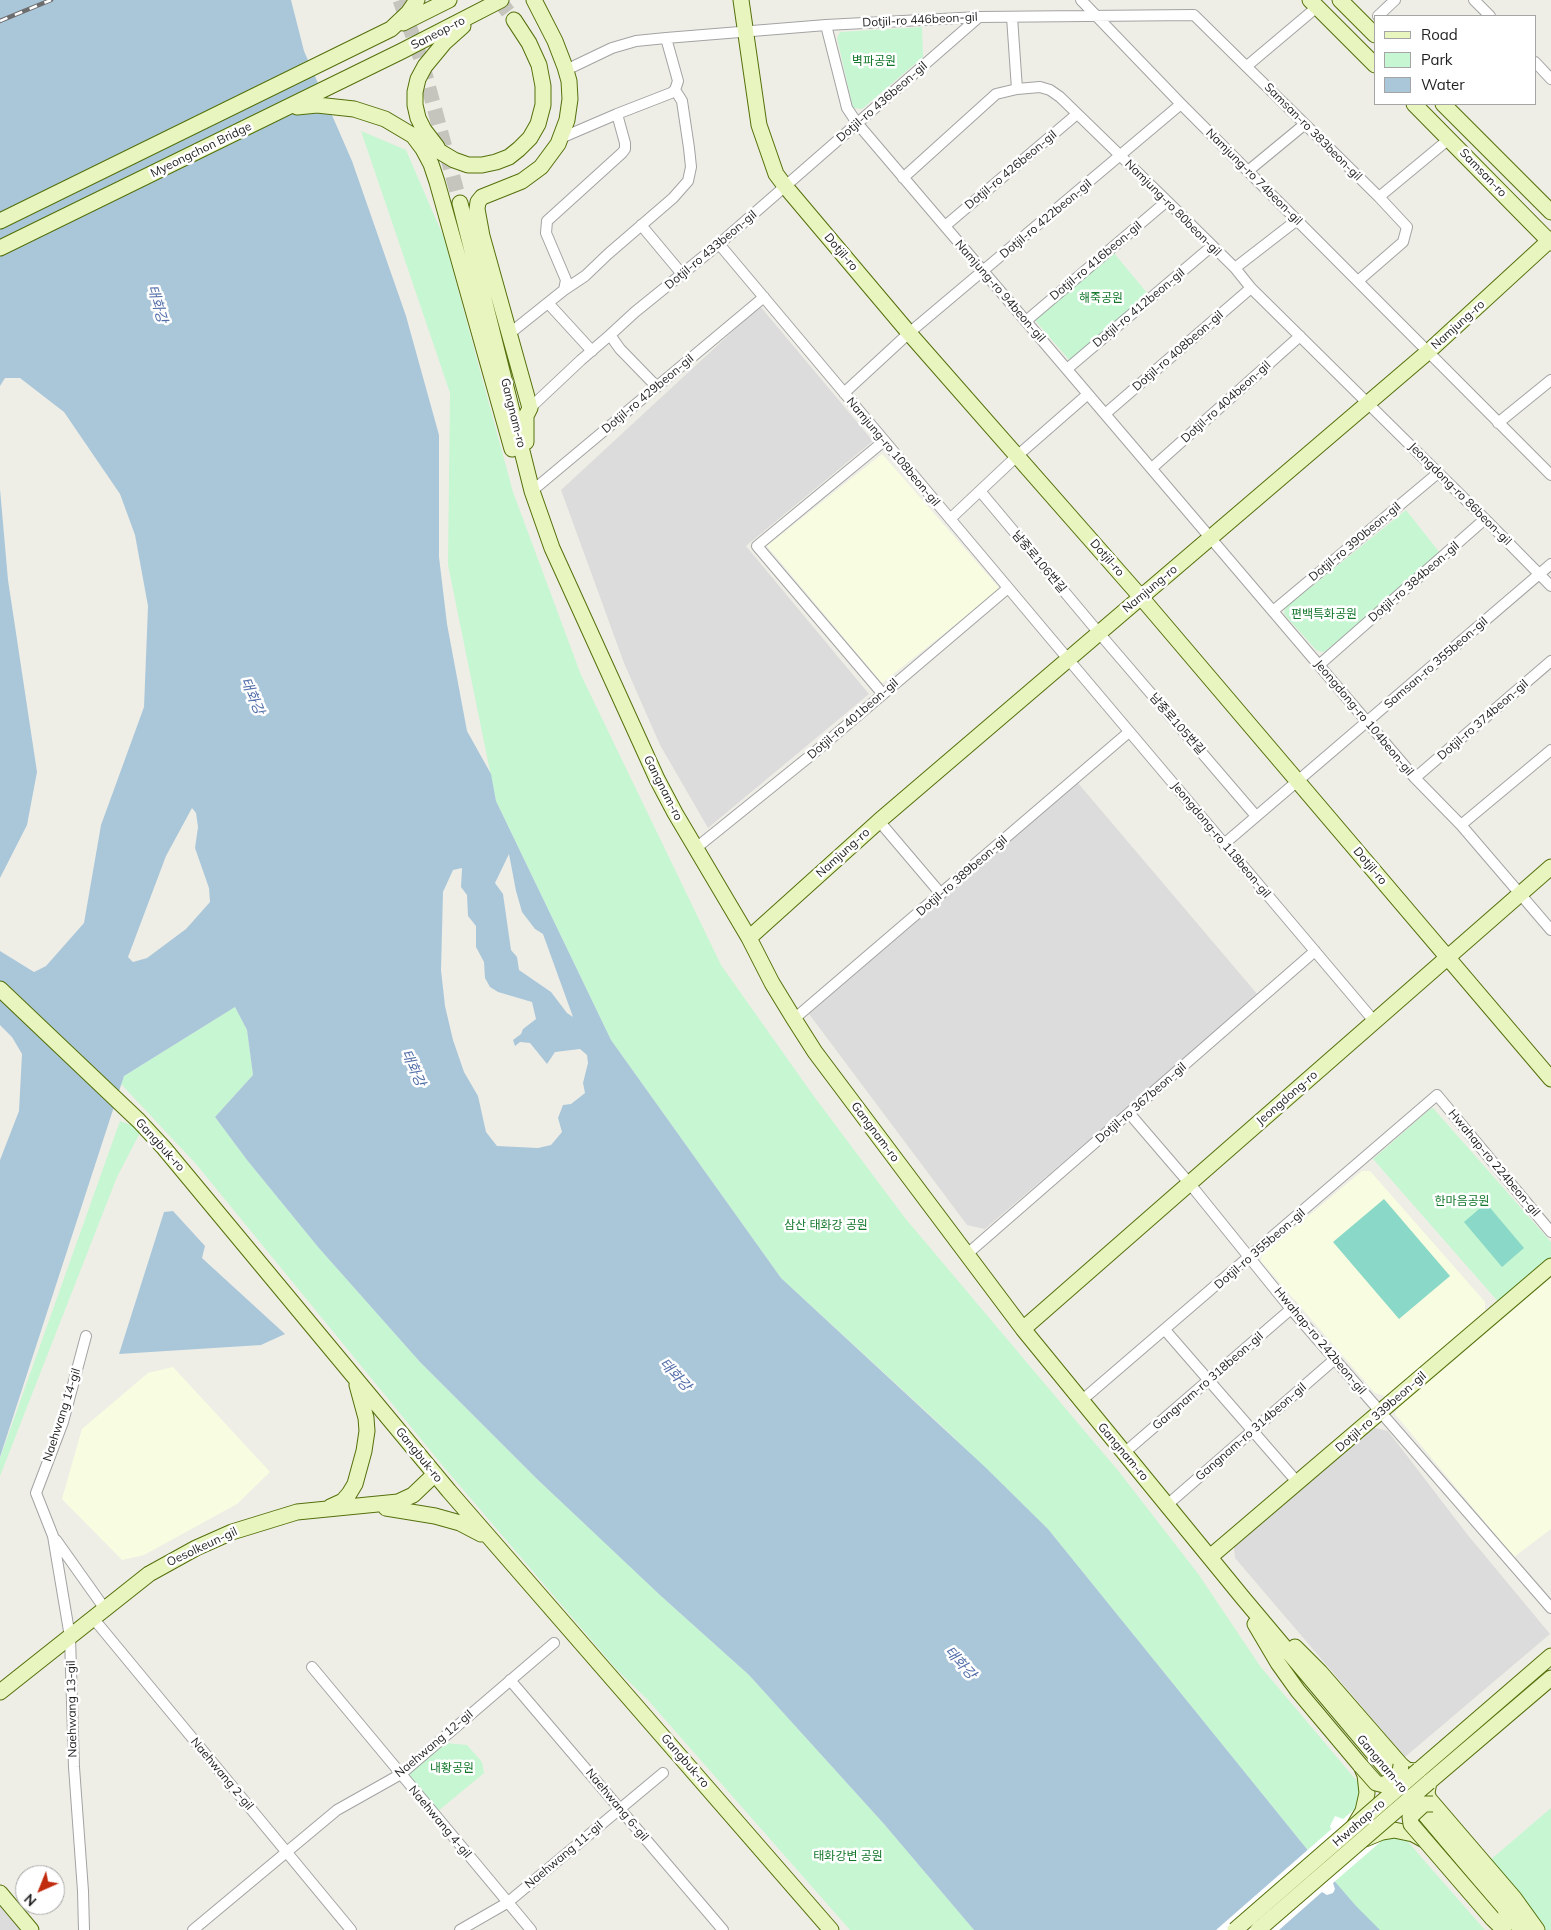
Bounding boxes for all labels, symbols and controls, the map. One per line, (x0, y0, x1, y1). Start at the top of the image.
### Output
street label: Dotjil-ro 446beon-gil (862, 10, 978, 30)
street label: Saneop-ro (409, 13, 467, 53)
legend (1374, 15, 1536, 105)
text: Road (1421, 25, 1458, 44)
text: Park (1421, 50, 1453, 69)
park label: 벽파공원 (852, 54, 896, 68)
street label: Dotjil-ro 436beon-gil (834, 59, 930, 145)
text: Water (1421, 75, 1465, 94)
street label: Samsan-ro 383beon-gil (1261, 80, 1365, 184)
street label: Myeongchon Bridge (148, 119, 254, 181)
street label: Namjung-ro 74beon-gil (1203, 126, 1305, 228)
street label: Dotjil-ro 426beon-gil (962, 127, 1060, 213)
street label: Samsan-ro (1456, 146, 1510, 200)
street label: Namjung-ro 80beon-gil (1122, 157, 1224, 259)
street label: Dotjil-ro 422beon-gil (997, 176, 1095, 262)
street label: Dotjil-ro 433beon-gil (662, 207, 760, 293)
street label: Dotjil-ro 416beon-gil (1047, 218, 1145, 304)
street label: Dotjil-ro (821, 230, 861, 274)
street label: Namjung-ro 94beon-gil (952, 237, 1048, 345)
street label: Dotjil-ro 412beon-gil (1090, 265, 1188, 351)
water label: 태화강 (144, 283, 170, 325)
park label: 해죽공원 (1079, 291, 1123, 305)
street label: Namjung-ro (1428, 297, 1488, 353)
street label: Dotjil-ro 408beon-gil (1130, 308, 1226, 394)
street label: Dotjil-ro 429beon-gil (599, 351, 697, 437)
street label: Dotjil-ro 404beon-gil (1178, 358, 1274, 446)
street label: Gangnam-ro (497, 377, 529, 449)
street label: Namjung-ro 108beon-gil (843, 395, 943, 509)
street label: Jeongdong-ro 86beon-gil (1406, 440, 1514, 548)
street label: Dotjil-ro 390beon-gil (1306, 499, 1404, 585)
street label: 남중로106번길 (1009, 528, 1069, 596)
street label: Dotjil-ro (1087, 536, 1127, 580)
street label: Dotjil-ro 384beon-gil (1366, 539, 1462, 625)
street label: Namjung-ro (1120, 562, 1180, 616)
park label: 편백특화공원 (1291, 607, 1357, 621)
street label: Samsan-ro 355beon-gil (1381, 614, 1491, 712)
street label: Jeongdong-ro 104beon-gil (1311, 657, 1417, 779)
water label: 태화강 (237, 675, 267, 717)
street label: Dotjil-ro 401beon-gil (805, 676, 901, 762)
street label: Dotjil-ro 374beon-gil (1435, 677, 1531, 763)
street label: 남중로105번길 (1146, 690, 1208, 758)
street label: Gangnam-ro (640, 753, 686, 823)
street label: Jeongdong-ro 118beon-gil (1168, 779, 1274, 901)
street label: Namjung-ro (813, 825, 873, 881)
street label: Dotjil-ro 389beon-gil (914, 833, 1010, 919)
street label: Dotjil-ro (1350, 844, 1390, 888)
water label: 태화강 (397, 1047, 429, 1089)
street label: Dotjil-ro 367beon-gil (1093, 1060, 1189, 1146)
street label: Jeongdong-ro (1254, 1068, 1320, 1128)
street label: Gangnam-ro (848, 1099, 902, 1165)
street label: Hwahap-ro 224beon-gil (1445, 1107, 1543, 1219)
street label: Gangbuk-ro (132, 1115, 188, 1175)
park label: 한마음공원 (1434, 1194, 1490, 1208)
street label: Dotjil-ro 355beon-gil (1212, 1206, 1308, 1292)
park label: 삼산 태화강 공원 (784, 1218, 868, 1232)
street label: Hwahap-ro 242beon-gil (1271, 1285, 1369, 1397)
street label: Gangnam-ro 318beon-gil (1150, 1329, 1266, 1433)
water label: 태화강 (656, 1355, 694, 1395)
street label: Naehwang 14-gil (40, 1367, 84, 1463)
street label: Dotjil-ro 339beon-gil (1333, 1369, 1429, 1455)
street label: Gangnam-ro 314beon-gil (1193, 1380, 1309, 1484)
street label: Gangnam-ro (1095, 1420, 1151, 1484)
street label: Gangbuk-ro (392, 1425, 446, 1485)
street label: Oesolkeun-gil (164, 1524, 240, 1570)
water label: 태화강 (941, 1643, 979, 1683)
street label: Naehwang 13-gil (64, 1660, 80, 1758)
street label: Naehwang 12-gil (392, 1707, 476, 1781)
street label: Gangbuk-ro (658, 1731, 712, 1791)
street label: Gangnam-ro (1354, 1732, 1410, 1796)
street label: Naehwang 2-gil (188, 1735, 256, 1813)
park label: 내황공원 (430, 1761, 474, 1775)
street label: Naehwang 6-gil (583, 1766, 651, 1844)
street label: Naehwang 4-gil (406, 1783, 474, 1861)
street label: Hwahap-ro (1330, 1796, 1388, 1850)
street label: Naehwang 11-gil (522, 1818, 606, 1892)
park label: 태화강변 공원 (813, 1849, 883, 1863)
north arrow (15, 1865, 65, 1915)
text: N (20, 1890, 40, 1910)

